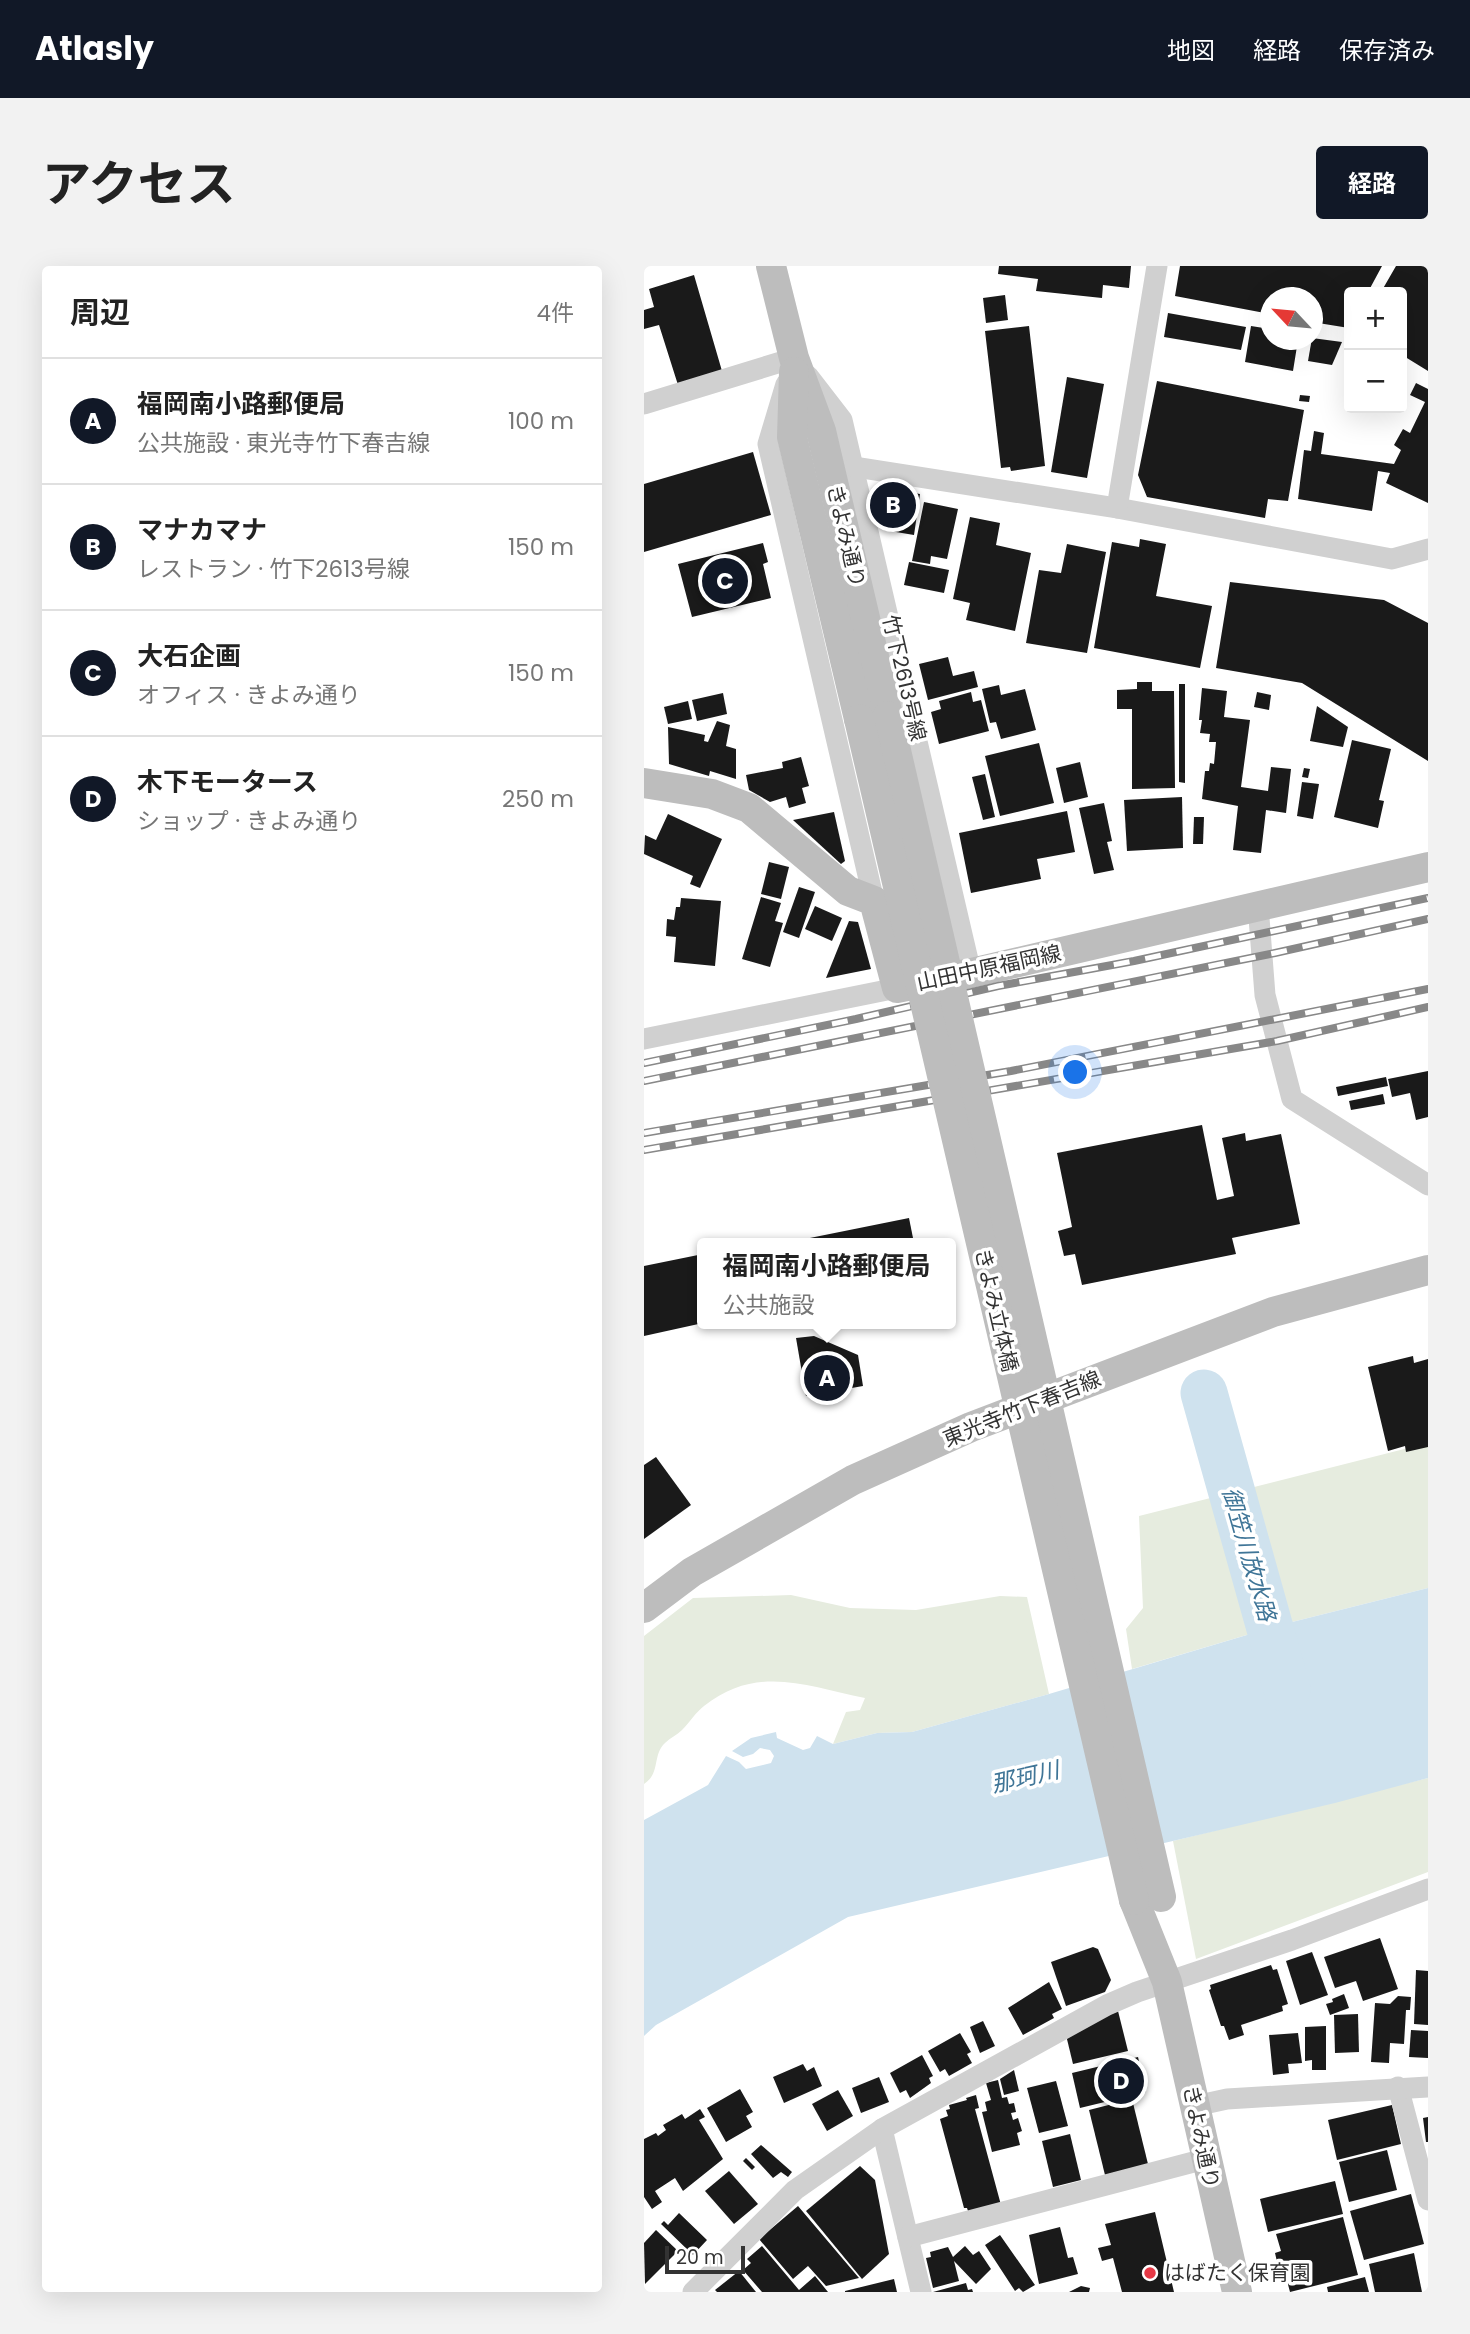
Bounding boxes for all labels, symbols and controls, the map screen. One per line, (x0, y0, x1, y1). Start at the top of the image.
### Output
text: Atlasly (35, 25, 154, 72)
text: 地図 (1167, 34, 1215, 67)
text: 経路 (1253, 34, 1301, 67)
text: 保存済み (1339, 34, 1435, 67)
button: 経路 (1316, 146, 1428, 219)
text: アクセス (42, 150, 236, 218)
north arrow (1260, 287, 1323, 350)
map controls (1344, 287, 1407, 413)
button: + (1344, 287, 1407, 350)
text: 周辺 (70, 291, 130, 334)
text: 4件 (537, 297, 574, 329)
button: − (1344, 350, 1407, 413)
text: 福岡南小路郵便局 (137, 386, 345, 422)
text: A (85, 405, 101, 437)
text: 100 m (508, 405, 574, 437)
text: 公共施設 · 東光寺竹下春吉線 (137, 427, 430, 459)
pin: B (870, 479, 916, 531)
street label: きよみ通り (821, 481, 872, 590)
text: マナカマナ (137, 512, 267, 548)
text: B (85, 531, 101, 563)
text: 150 m (508, 531, 574, 563)
text: レストラン · 竹下2613号線 (137, 553, 410, 585)
pin: C (702, 555, 748, 607)
street label: 竹下2613号線 (876, 612, 933, 744)
text: 大石企画 (137, 638, 241, 674)
text: C (84, 657, 102, 689)
text: 150 m (508, 657, 574, 689)
text: オフィス · きよみ通り (137, 679, 361, 711)
text: 木下モータース (137, 764, 318, 800)
text: D (85, 783, 101, 815)
text: 250 m (502, 783, 574, 815)
text: ショップ · きよみ通り (137, 805, 361, 837)
street label: 山田中原福岡線 (914, 938, 1064, 997)
your location (1058, 1055, 1092, 1089)
popup (697, 1238, 956, 1329)
street label: きよみ立体橋 (968, 1245, 1025, 1375)
text: 福岡南小路郵便局 (722, 1248, 931, 1284)
text: 公共施設 (722, 1289, 814, 1321)
pin: A (804, 1352, 850, 1404)
street label: 東光寺竹下春吉線 (938, 1364, 1105, 1453)
water label: 御笠川放水路 (1215, 1483, 1284, 1627)
water label: 那珂川 (988, 1753, 1065, 1800)
pin: D (1098, 2055, 1144, 2107)
street label: きよみ通り (1176, 2083, 1227, 2191)
scale bar (665, 2243, 746, 2275)
text: 20 m (676, 2244, 724, 2271)
place label: はばたく保育園 (1164, 2258, 1311, 2287)
marker: はばたく保育園 (1142, 2265, 1158, 2281)

